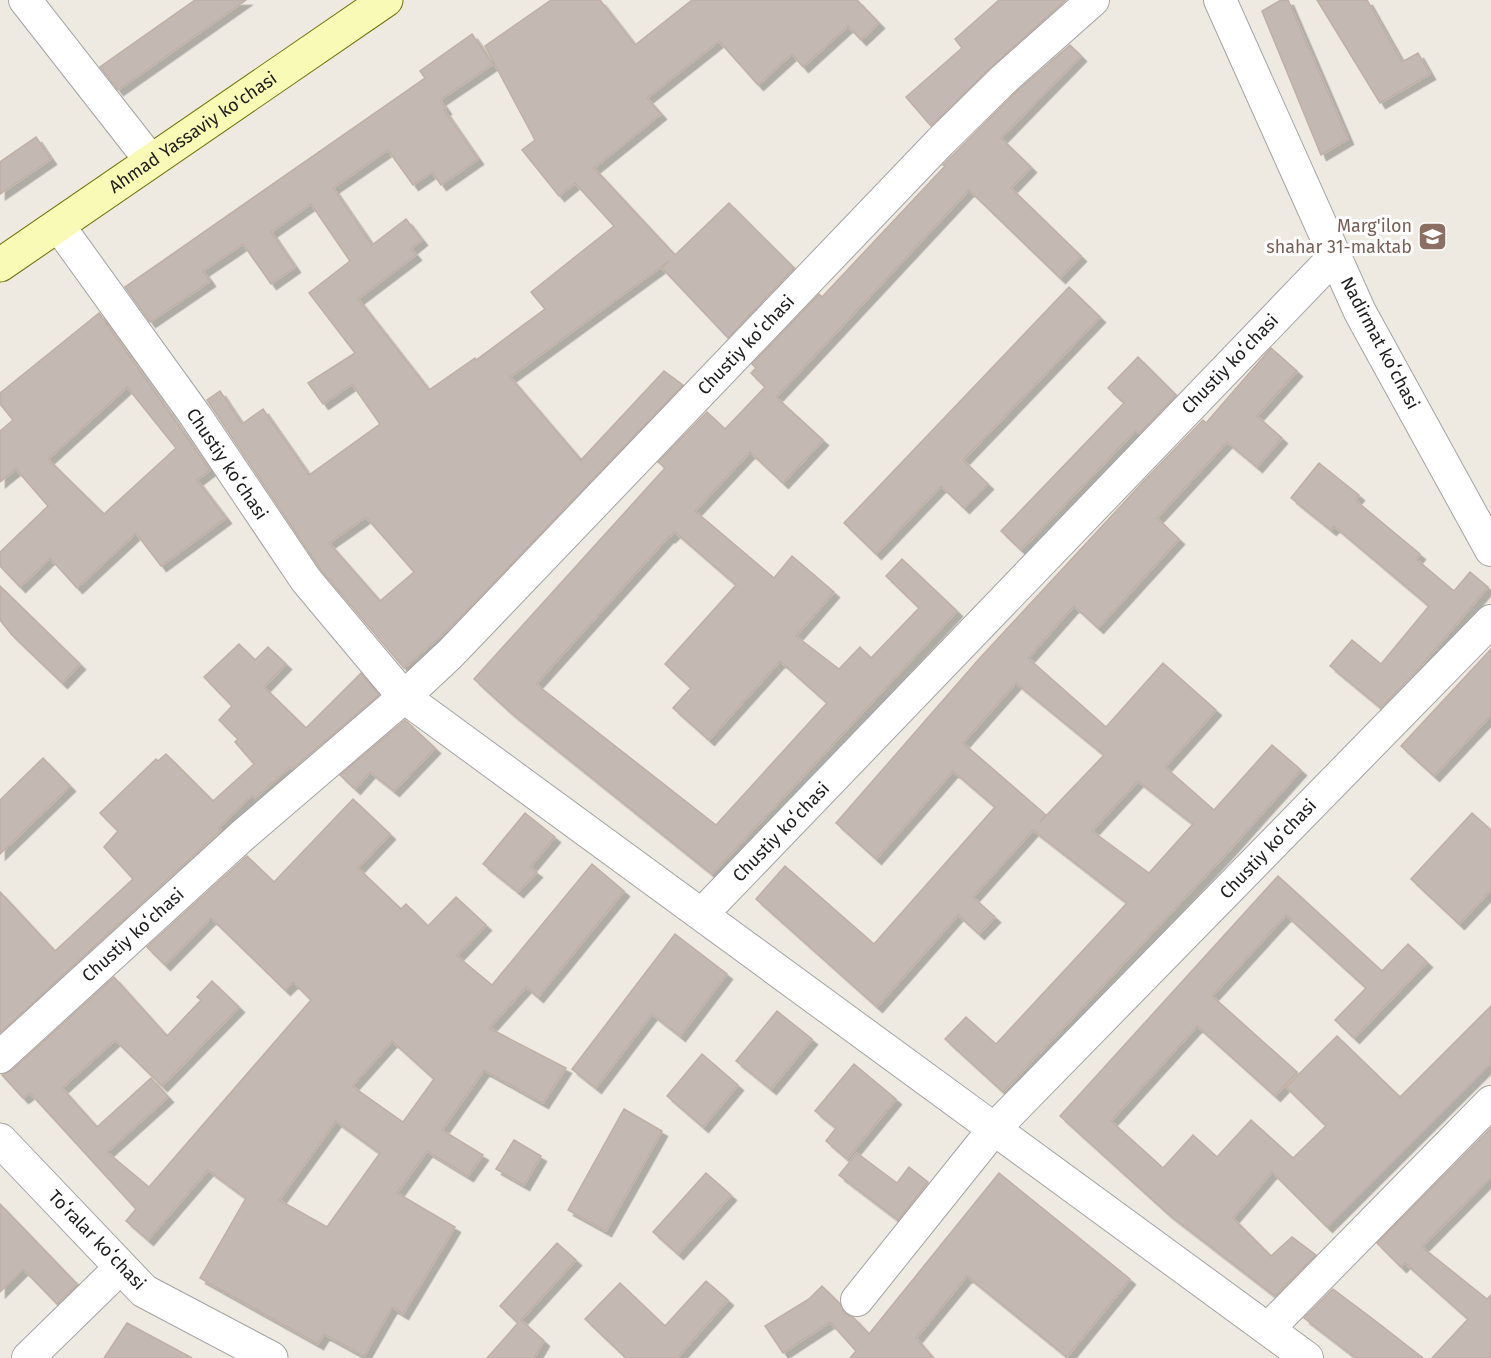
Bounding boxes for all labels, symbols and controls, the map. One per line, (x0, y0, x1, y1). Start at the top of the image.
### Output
street label: Ahmad Yassaviy ko'chasi (105, 67, 281, 198)
place label: Marg'ilon shahar 31-maktab (1266, 215, 1412, 258)
school or university icon: Marg'ilon shahar 31-maktab (1417, 220, 1449, 252)
street label: Nadirmat koʻchasi (1336, 273, 1424, 413)
street label: Chustiy koʻchasi (693, 291, 799, 399)
street label: Chustiy koʻchasi (1177, 310, 1283, 418)
street label: Chustiy koʻchasi (182, 404, 272, 524)
street label: Chustiy koʻchasi (728, 778, 834, 886)
street label: Chustiy koʻchasi (1215, 795, 1321, 903)
street label: Chustiy koʻchasi (77, 883, 189, 987)
street label: Toʻralar koʻchasi (44, 1185, 150, 1295)

